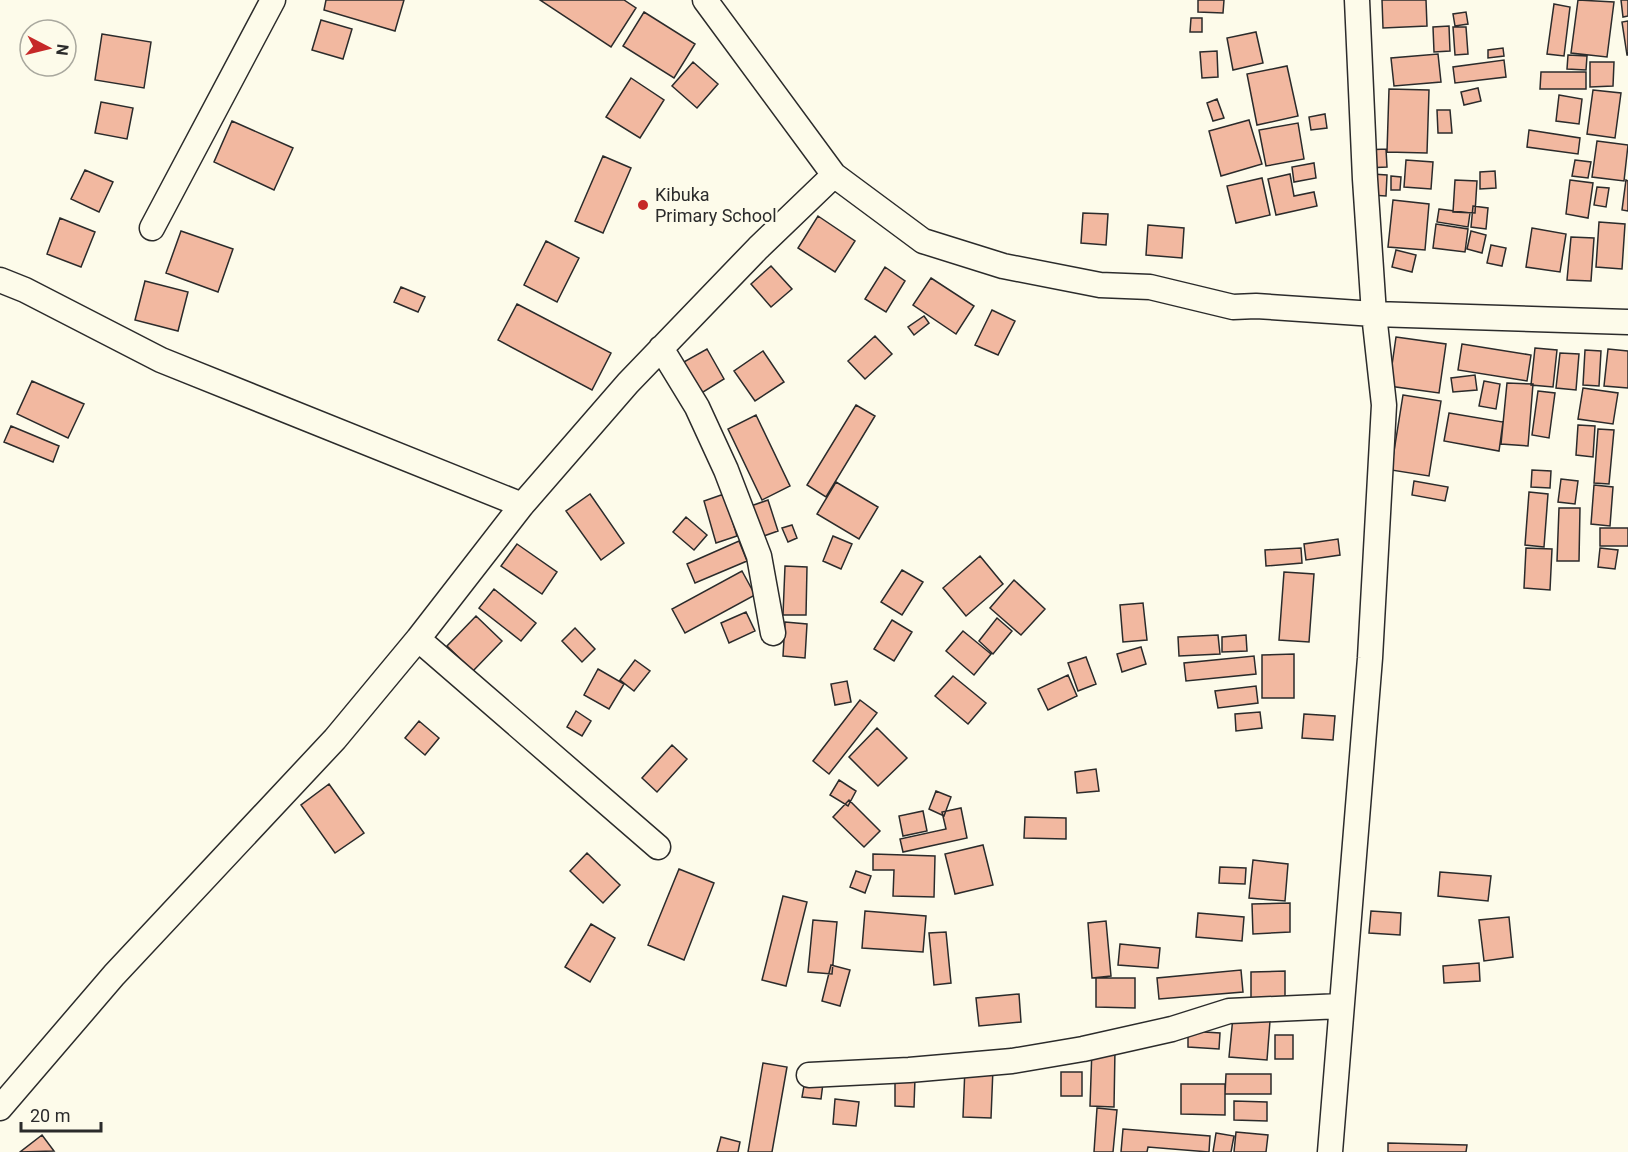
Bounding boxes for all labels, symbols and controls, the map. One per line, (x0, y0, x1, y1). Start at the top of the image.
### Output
north arrow (18, 18, 78, 78)
text: N (52, 43, 73, 57)
place label: Kibuka Primary School (655, 184, 777, 226)
marker: Kibuka Primary School (636, 198, 650, 212)
scale bar (21, 1095, 100, 1133)
text: 20 m (30, 1105, 70, 1126)

